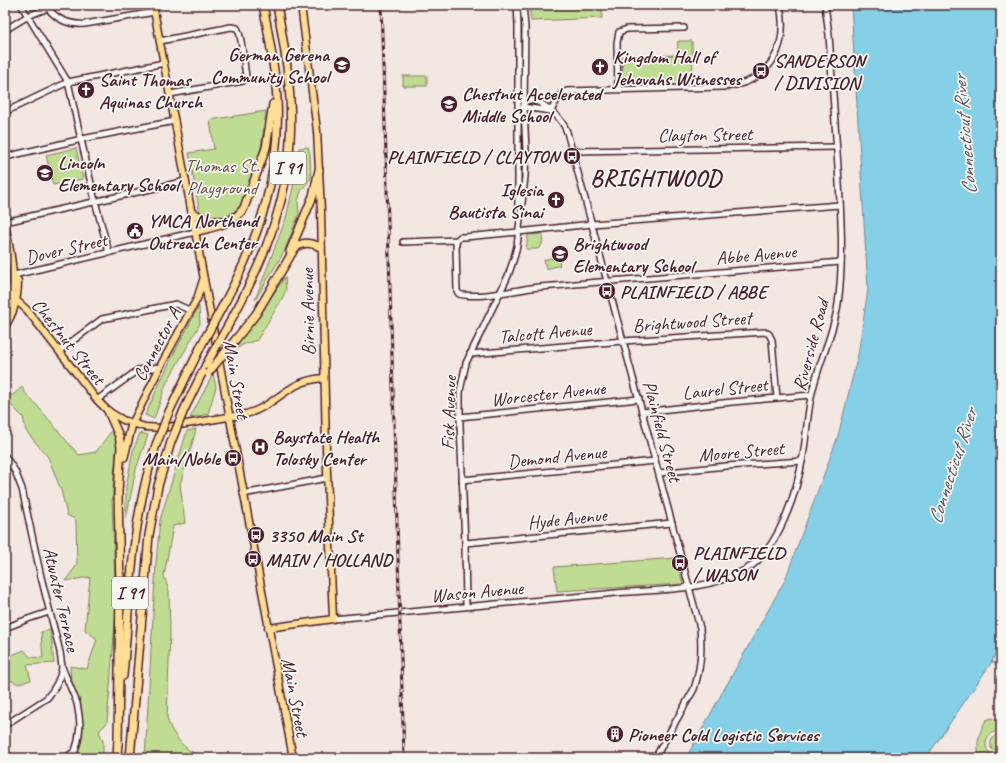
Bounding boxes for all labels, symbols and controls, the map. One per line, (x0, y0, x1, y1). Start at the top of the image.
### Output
place label: German Gerena Community School (211, 43, 333, 89)
place label: Kingdom Hall of Jehovahs Witnesses (611, 45, 743, 91)
place label: SANDERSON / DIVISION (774, 49, 868, 95)
school or university icon: German Gerena Community School (332, 55, 352, 75)
church icon: Kingdom Hall of Jehovahs Witnesses (590, 57, 610, 77)
bus stop icon: SANDERSON / DIVISION (751, 61, 771, 81)
place label: Saint Thomas Aquinas Church (99, 68, 203, 114)
water label: Connecticut River (947, 72, 982, 196)
church icon: Saint Thomas Aquinas Church (76, 80, 96, 100)
place label: Chestnut Accelerated Middle School (462, 82, 604, 128)
school or university icon: Chestnut Accelerated Middle School (439, 94, 459, 114)
street label: Clayton Street (658, 122, 754, 148)
place label: PLAINFIELD / CLAYTON (387, 145, 562, 169)
bus stop icon: PLAINFIELD / CLAYTON (562, 146, 582, 166)
place label: Lincoln Elementary School (58, 151, 182, 197)
road number: I 91 (270, 152, 306, 184)
park label: Thomas St. Playground (185, 154, 260, 200)
school or university icon: Lincoln Elementary School (35, 163, 55, 183)
district label: BRIGHTWOOD (590, 164, 723, 193)
place label: Iglesia Bautista Sinai (448, 178, 545, 224)
church icon: Iglesia Bautista Sinai (546, 190, 566, 210)
place label: YMCA Northend Outreach Center (148, 209, 261, 255)
public building icon: YMCA Northend Outreach Center (125, 221, 145, 241)
street label: Dover Street (23, 228, 111, 270)
place label: Brightwood Elementary School (573, 232, 697, 278)
street label: Abbe Avenue (715, 239, 799, 270)
school or university icon: Brightwood Elementary School (550, 244, 570, 264)
street label: Birnie Avenue (295, 266, 321, 356)
place label: PLAINFIELD / ABBE (620, 280, 770, 304)
bus stop icon: PLAINFIELD / ABBE (597, 281, 617, 301)
street label: Chestnut Street (26, 294, 111, 391)
street label: Riverside Road (787, 294, 836, 394)
street label: Connector A (128, 302, 187, 385)
street label: Brightwood Street (632, 306, 755, 338)
street label: Talcott Avenue (498, 317, 594, 349)
street label: Main Street (217, 338, 255, 422)
street label: Laurel Street (681, 372, 770, 405)
street label: Fisk Avenue (436, 374, 462, 451)
street label: Worcester Avenue (490, 376, 608, 412)
street label: Plainfield Street (637, 378, 687, 486)
water label: Connecticut River (922, 403, 984, 527)
place label: Baystate Health Tolosky Center (273, 425, 380, 471)
street label: Moore Street (697, 436, 787, 468)
hospital icon: Baystate Health Tolosky Center (250, 437, 270, 457)
street label: Demond Avenue (507, 440, 609, 474)
place label: Main/Noble (142, 447, 222, 471)
bus stop icon: Main/Noble (223, 448, 243, 468)
street label: Hyde Avenue (526, 503, 610, 535)
place label: 3350 Main St (269, 524, 365, 548)
bus stop icon: 3350 Main St (246, 525, 266, 545)
place label: PLAINFIELD / WASON (693, 541, 787, 587)
street label: Atwater Terrace (37, 545, 85, 656)
place label: MAIN / HOLLAND (266, 548, 394, 572)
bus stop icon: MAIN / HOLLAND (243, 549, 263, 569)
bus stop icon: PLAINFIELD / WASON (670, 553, 690, 573)
street label: Wason Avenue (430, 576, 526, 608)
road number: I 91 (112, 577, 148, 609)
street label: Main Street (276, 656, 315, 740)
place label: Pioneer Cold Logistic Services (628, 723, 821, 747)
building icon: Pioneer Cold Logistic Services (605, 724, 625, 744)

